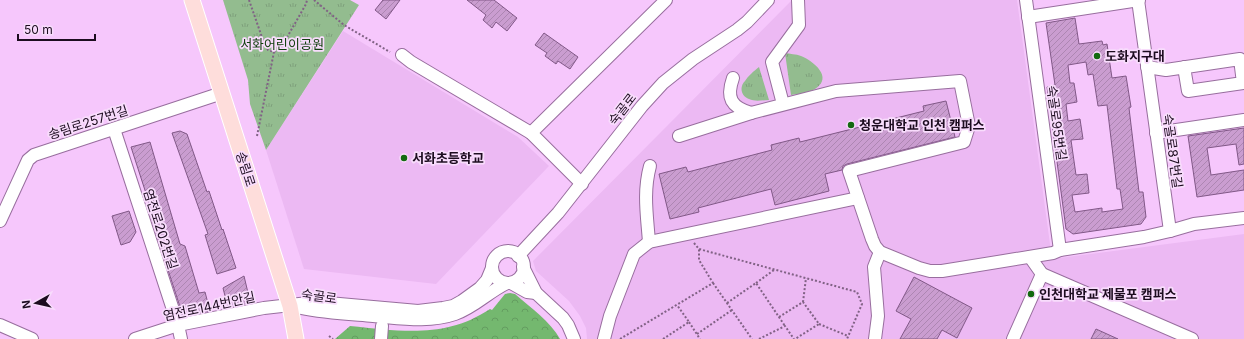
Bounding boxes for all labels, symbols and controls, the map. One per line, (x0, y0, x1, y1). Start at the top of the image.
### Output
scale bar (18, 16, 95, 42)
text: 50 m (24, 22, 53, 37)
park label: 서화어린이공원 (240, 36, 324, 52)
place label: 도화지구대 (1105, 48, 1165, 64)
marker: 도화지구대 (1092, 51, 1102, 61)
street label: 숙골로95번길 (1044, 84, 1070, 162)
street label: 숙골로 (605, 90, 639, 128)
street label: 송림로257번길 (46, 102, 130, 142)
street label: 숙골로87번길 (1160, 113, 1186, 189)
place label: 청운대학교 인천 캠퍼스 (859, 117, 985, 133)
marker: 청운대학교 인천 캠퍼스 (846, 120, 856, 130)
street label: 송림로 (233, 149, 259, 189)
place label: 서화초등학교 (412, 150, 484, 166)
marker: 서화초등학교 (399, 153, 409, 163)
street label: 염전로202번길 (140, 187, 182, 271)
north arrow (16, 283, 56, 323)
street label: 숙골로 (300, 286, 338, 306)
place label: 인천대학교 제물포 캠퍼스 (1039, 286, 1177, 302)
street label: 염전로144번안길 (161, 288, 257, 324)
marker: 인천대학교 제물포 캠퍼스 (1026, 289, 1036, 299)
text: N (19, 299, 34, 310)

